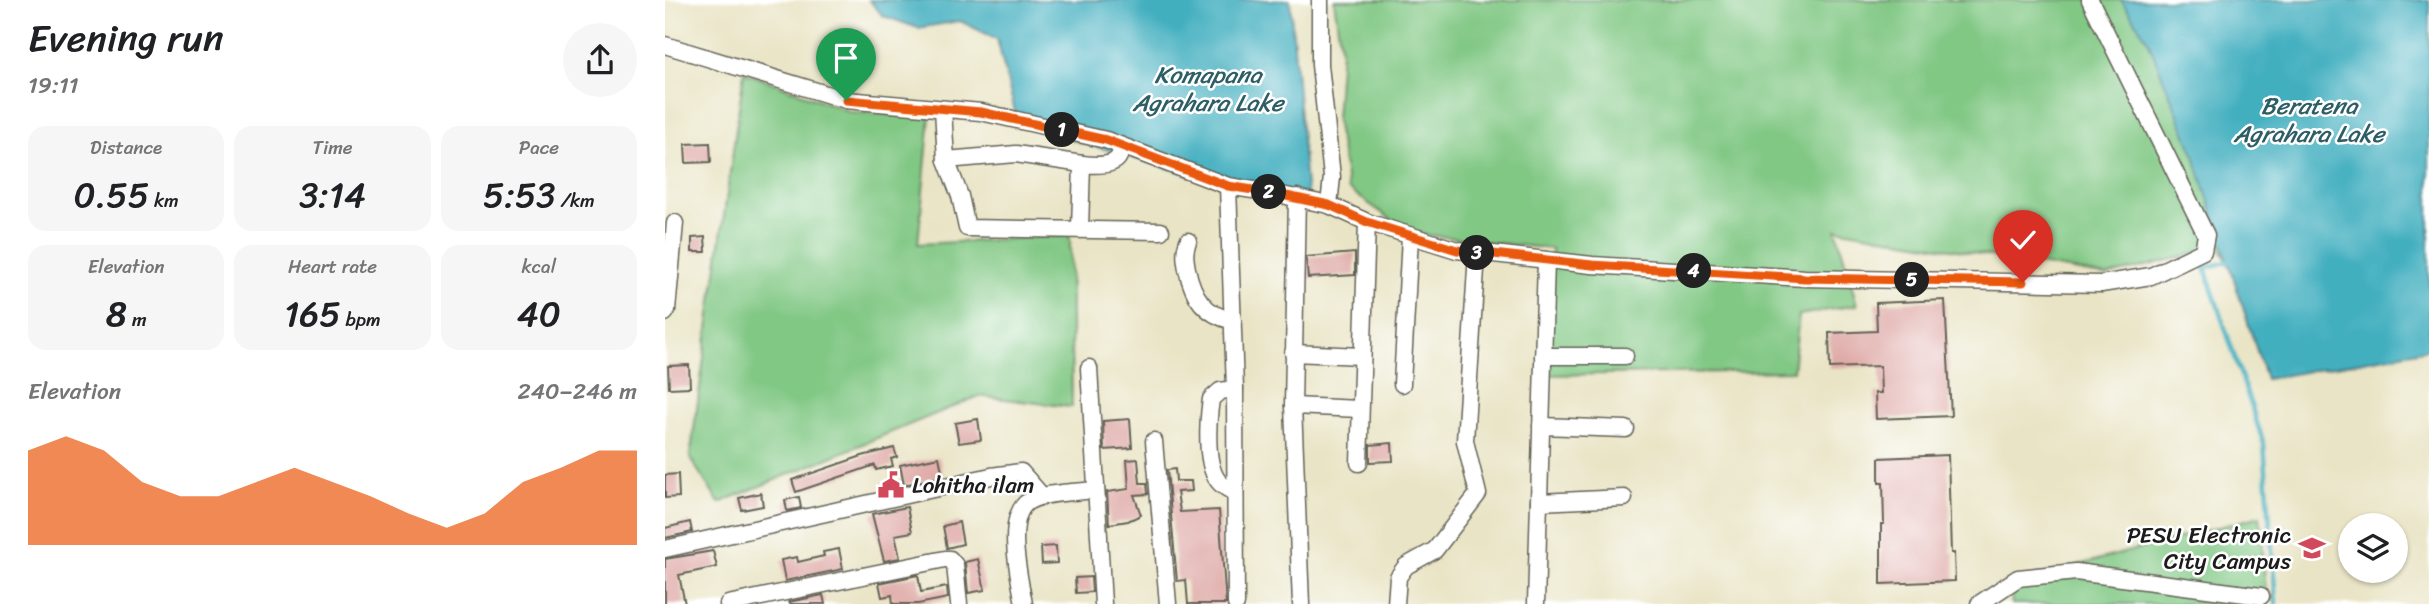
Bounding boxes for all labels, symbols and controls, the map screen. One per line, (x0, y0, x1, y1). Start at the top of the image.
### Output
text: Evening run (28, 5, 224, 72)
button: share (563, 23, 637, 97)
pin (816, 28, 876, 100)
icon: arrive (827, 39, 865, 77)
water label: Komapana Agrahara Lake (1132, 54, 1286, 124)
text: 19:11 (28, 65, 79, 106)
water label: Beratena Agrahara Lake (2233, 85, 2387, 155)
pin: 1 (1045, 113, 1079, 148)
text: 1 (1057, 113, 1066, 146)
text: Distance (90, 131, 162, 164)
text: Time (312, 131, 353, 164)
text: Pace (519, 131, 559, 164)
text: 0.55 (74, 164, 149, 226)
text: 3:14 (299, 164, 366, 226)
text: 5:53 (483, 164, 556, 226)
pin: 2 (1251, 174, 1287, 210)
text: 2 (1263, 175, 1274, 208)
text: km (149, 184, 179, 217)
text: /km (556, 184, 595, 217)
pin (1993, 210, 2053, 282)
icon: check (2004, 221, 2042, 259)
pin: 3 (1459, 236, 1495, 270)
text: 3 (1471, 236, 1482, 269)
text: Elevation (88, 250, 165, 283)
text: Heart rate (288, 250, 377, 283)
text: kcal (522, 250, 556, 283)
pin: 4 (1677, 254, 1711, 288)
text: 4 (1688, 254, 1699, 287)
pin: 5 (1895, 262, 1929, 298)
text: 5 (1906, 263, 1917, 296)
text: 8 (106, 283, 127, 345)
text: 165 (284, 283, 341, 345)
text: 40 (517, 283, 561, 345)
text: m (127, 303, 146, 336)
text: bpm (341, 303, 381, 336)
text: Elevation (28, 371, 121, 412)
text: 240–246 m (517, 371, 637, 412)
place label: Lohitha ilam (912, 465, 1034, 506)
public building icon: Lohitha ilam (876, 470, 906, 500)
map controls (2338, 513, 2408, 583)
button: layers (2338, 513, 2408, 583)
place label: PESU Electronic City Campus (2127, 515, 2292, 582)
school or university icon: PESU Electronic City Campus (2297, 533, 2327, 563)

